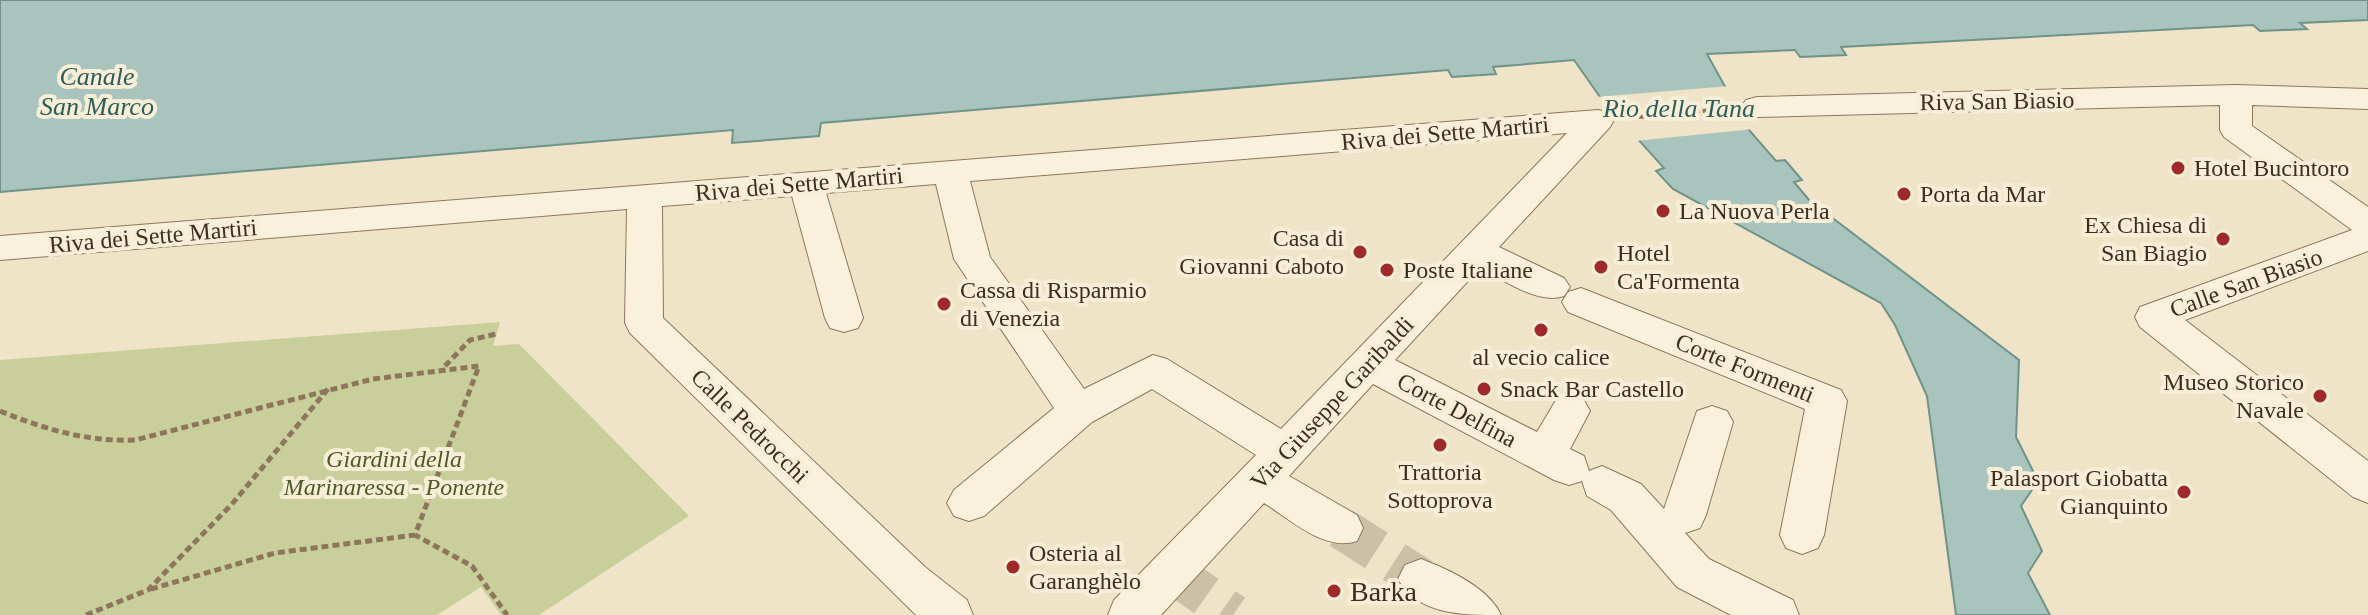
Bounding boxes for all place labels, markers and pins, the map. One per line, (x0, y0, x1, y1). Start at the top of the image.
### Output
place label: Hotel Bucintoro (2194, 155, 2349, 181)
marker: Hotel Bucintoro (2169, 159, 2187, 177)
place label: Porta da Mar (1920, 181, 2045, 207)
marker: Porta da Mar (1895, 185, 1913, 203)
place label: La Nuova Perla (1679, 198, 1830, 224)
marker: La Nuova Perla (1654, 202, 1672, 220)
place label: Ex Chiesa di San Biagio (2084, 212, 2207, 266)
place label: Casa di Giovanni Caboto (1179, 225, 1344, 279)
marker: Ex Chiesa di San Biagio (2214, 230, 2232, 248)
place label: Hotel Ca'Formenta (1617, 240, 1740, 294)
marker: Casa di Giovanni Caboto (1351, 243, 1369, 261)
place label: Poste Italiane (1403, 257, 1533, 283)
marker: Hotel Ca'Formenta (1592, 258, 1610, 276)
marker: Poste Italiane (1378, 261, 1396, 279)
place label: Cassa di Risparmio di Venezia (960, 277, 1147, 331)
marker: Cassa di Risparmio di Venezia (935, 295, 953, 313)
marker: al vecio calice (1532, 321, 1550, 339)
place label: al vecio calice (1472, 344, 1610, 370)
place label: Museo Storico Navale (2163, 369, 2304, 423)
place label: Snack Bar Castello (1500, 376, 1684, 402)
marker: Snack Bar Castello (1475, 380, 1493, 398)
marker: Museo Storico Navale (2311, 387, 2329, 405)
marker: Trattoria Sottoprova (1431, 436, 1449, 454)
place label: Trattoria Sottoprova (1387, 459, 1493, 513)
place label: Palasport Giobatta Gianquinto (1990, 465, 2168, 519)
marker: Palasport Giobatta Gianquinto (2175, 483, 2193, 501)
place label: Osteria al Garanghèlo (1029, 540, 1141, 594)
marker: Osteria al Garanghèlo (1004, 558, 1022, 576)
place label: Barka (1350, 576, 1417, 607)
marker: Barka (1325, 582, 1343, 600)

